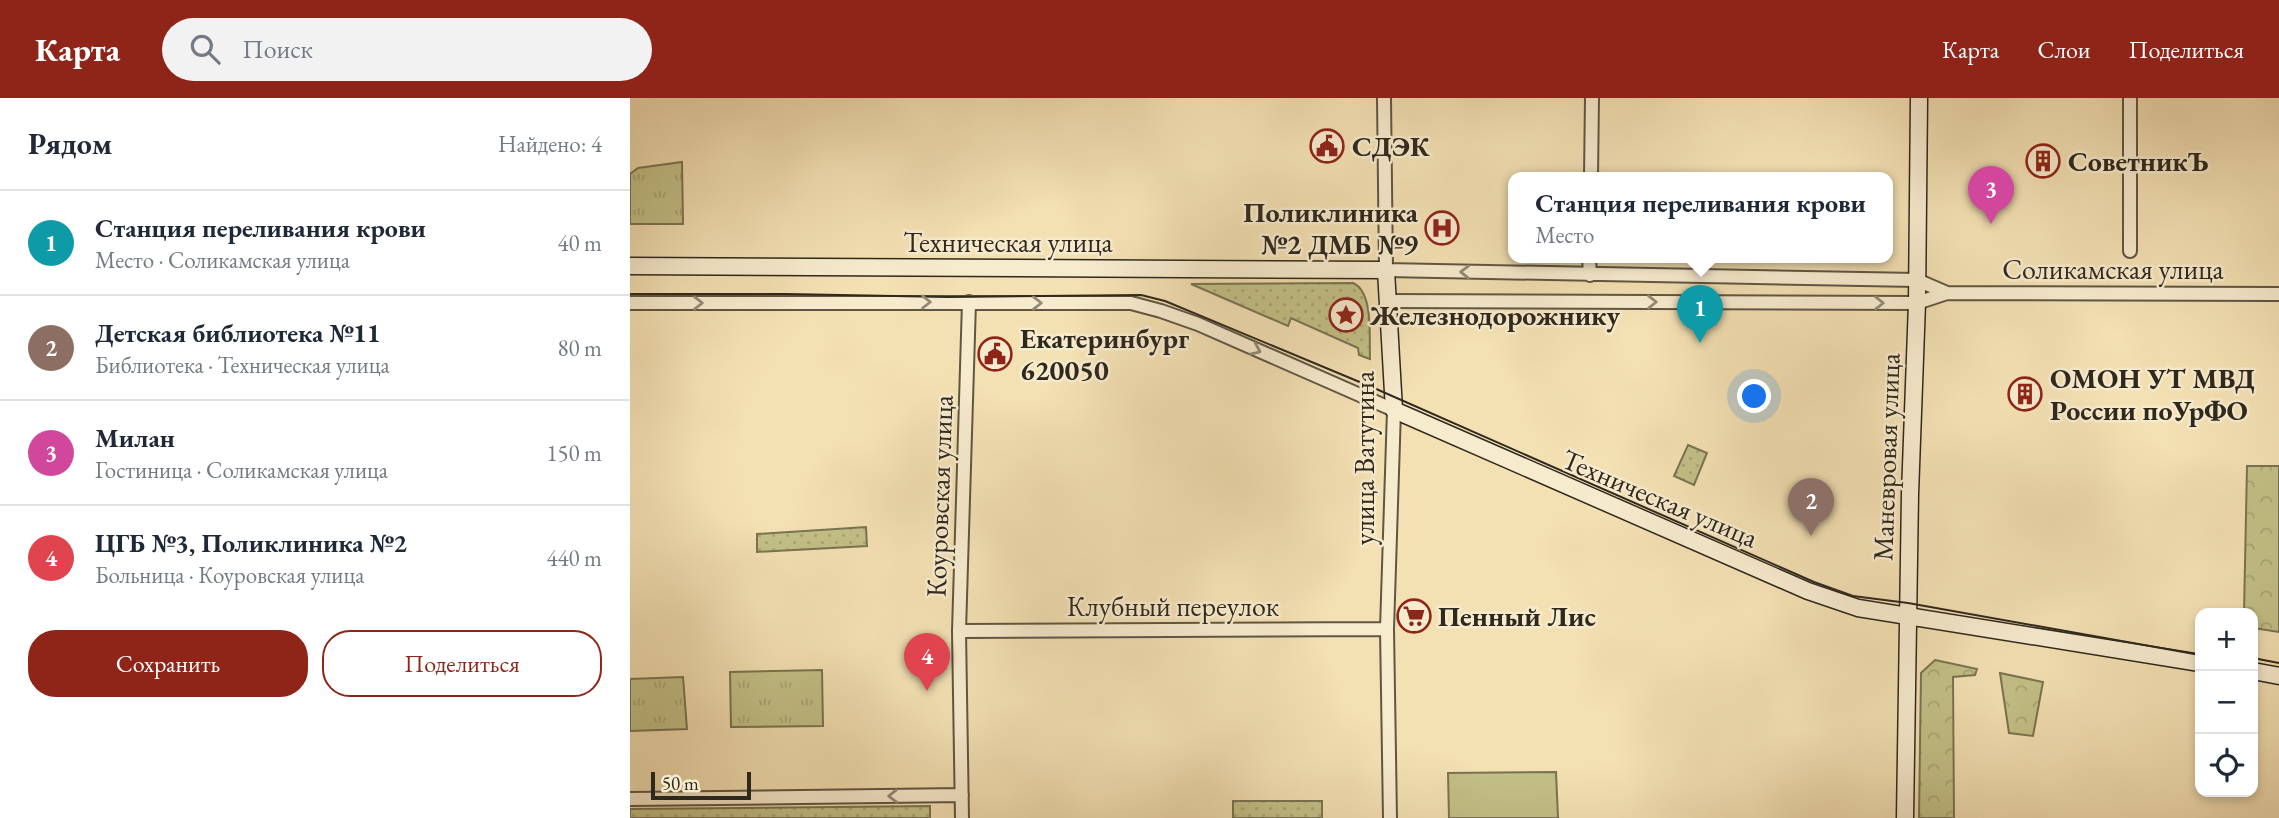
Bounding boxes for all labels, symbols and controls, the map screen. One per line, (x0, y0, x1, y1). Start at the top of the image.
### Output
search box (162, 18, 652, 81)
text: Карта (35, 28, 120, 71)
icon: search (186, 30, 224, 68)
text: Поиск (242, 32, 313, 66)
text: Карта (1942, 34, 1999, 65)
text: Слои (2037, 34, 2091, 65)
text: Поделиться (2129, 34, 2244, 65)
text: Рядом (28, 124, 112, 163)
public building icon: СДЭК (1308, 127, 1346, 165)
place label: СДЭК (1352, 128, 1431, 164)
text: Найдено: 4 (498, 129, 602, 159)
building icon: СоветникЪ (2024, 142, 2062, 180)
place label: СоветникЪ (2068, 143, 2209, 179)
pin: 3 (1968, 166, 2014, 224)
popup (1508, 172, 1893, 263)
text: Станция переливания крови (1535, 186, 1866, 220)
place label: Поликлиника №2 ДМБ №9 (1243, 194, 1419, 262)
hospital icon: Поликлиника №2 ДМБ №9 (1423, 209, 1461, 247)
text: Станция переливания крови (95, 211, 426, 245)
text: Место (1535, 220, 1594, 250)
street label: Техническая улица (903, 224, 1114, 260)
text: 1 (45, 228, 57, 258)
text: 40 m (557, 228, 602, 258)
text: Место · Соликамская улица (95, 245, 350, 275)
street label: Соликамская улица (2002, 251, 2225, 287)
one-way arrow (1459, 264, 1469, 280)
pin: 1 (1677, 285, 1723, 343)
one-way arrow (921, 294, 931, 310)
one-way arrow (1647, 294, 1657, 310)
one-way arrow (693, 295, 704, 311)
one-way arrow (1032, 295, 1043, 310)
one-way arrow (1874, 295, 1885, 311)
place icon: Железнодорожнику (1327, 296, 1365, 334)
place label: Железнодорожнику (1369, 297, 1621, 333)
text: Детская библиотека №11 (95, 316, 381, 350)
place label: Екатеринбург 620050 (1020, 320, 1189, 388)
text: 2 (45, 333, 57, 363)
text: 80 m (557, 333, 602, 363)
public building icon: Екатеринбург 620050 (976, 335, 1014, 373)
one-way arrow (1249, 341, 1261, 355)
text: Библиотека · Техническая улица (95, 350, 390, 380)
street label: Маневровая улица (1864, 352, 1908, 562)
place label: ОМОН УТ МВД России поУрФО (2050, 360, 2255, 428)
street label: улица Ватутина (1346, 370, 1382, 545)
building icon: ОМОН УТ МВД России поУрФО (2006, 375, 2044, 413)
your location (1737, 379, 1771, 413)
street label: Коуровская улица (917, 393, 961, 598)
text: Милан (95, 421, 175, 455)
text: 3 (45, 438, 57, 468)
text: 150 m (546, 438, 602, 468)
street label: Техническая улица (1557, 440, 1764, 556)
text: Гостиница · Соликамская улица (95, 455, 388, 485)
pin: 2 (1788, 478, 1834, 536)
text: ЦГБ №3, Поликлиника №2 (95, 526, 407, 560)
text: 4 (45, 543, 57, 573)
text: 440 m (546, 543, 602, 573)
text: Больница · Коуровская улица (95, 560, 364, 590)
street label: Клубный переулок (1067, 588, 1279, 624)
supermarket icon: Пенный Лис (1395, 597, 1433, 635)
place label: Пенный Лис (1438, 598, 1596, 634)
map controls (2195, 608, 2258, 797)
button: + (2195, 608, 2258, 671)
button: Сохранить (28, 630, 308, 697)
button: Поделиться (322, 630, 602, 697)
pin: 4 (904, 633, 950, 691)
button: − (2195, 671, 2258, 734)
button: locate (2195, 734, 2258, 797)
scale bar (651, 769, 751, 801)
text: 50 m (662, 771, 699, 796)
one-way arrow (888, 788, 898, 804)

